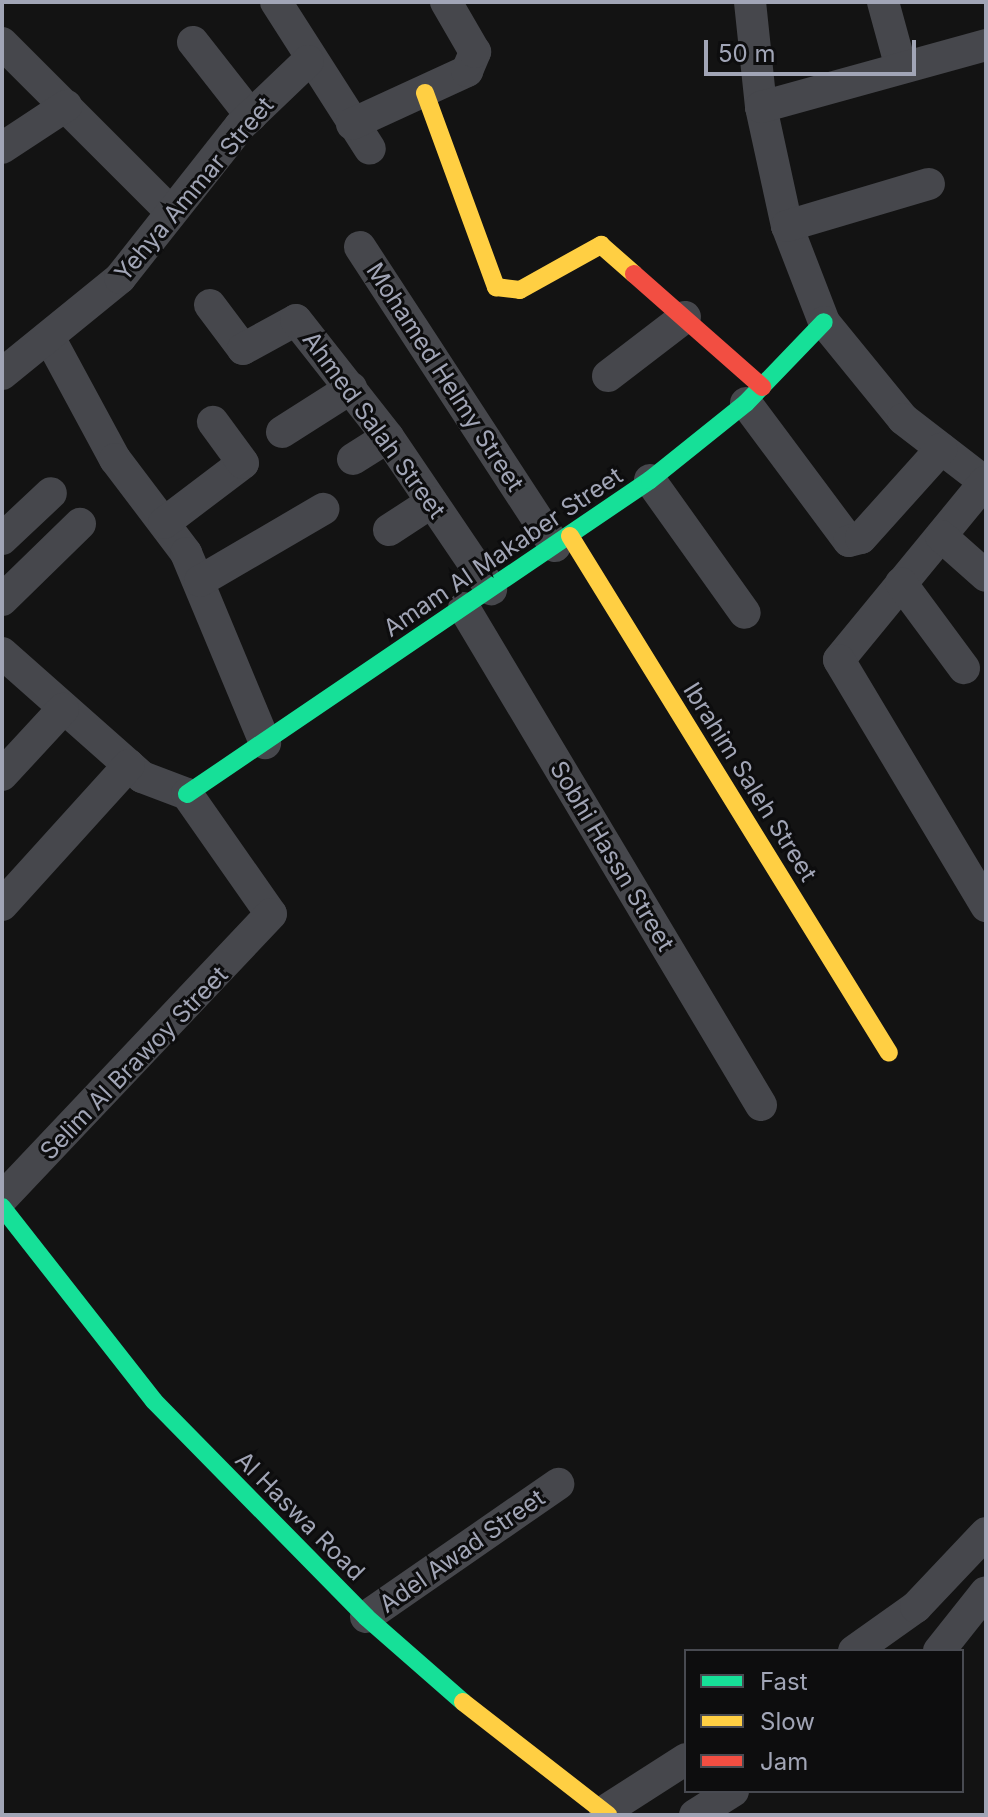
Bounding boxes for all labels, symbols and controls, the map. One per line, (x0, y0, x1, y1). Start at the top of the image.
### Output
scale bar (708, 24, 920, 74)
text: 50 m (718, 39, 776, 68)
street label: Yehya Ammar Street (109, 91, 279, 287)
street label: Mohamed Helmy Street (360, 257, 530, 497)
street label: Ahmed Salah Street (297, 326, 451, 524)
street label: Amam Al Makaber Street (378, 461, 628, 643)
street label: Ibrahim Saleh Street (677, 677, 823, 887)
street label: Sobhi Hassn Street (544, 756, 680, 956)
street label: Selim Al Brawoy Street (34, 960, 234, 1166)
street label: Al Haswa Road (229, 1445, 371, 1587)
street label: Adel Awad Street (374, 1483, 550, 1619)
legend (684, 1649, 964, 1793)
text: Fast (760, 1667, 808, 1696)
text: Slow (760, 1707, 815, 1736)
text: Jam (760, 1747, 808, 1776)

